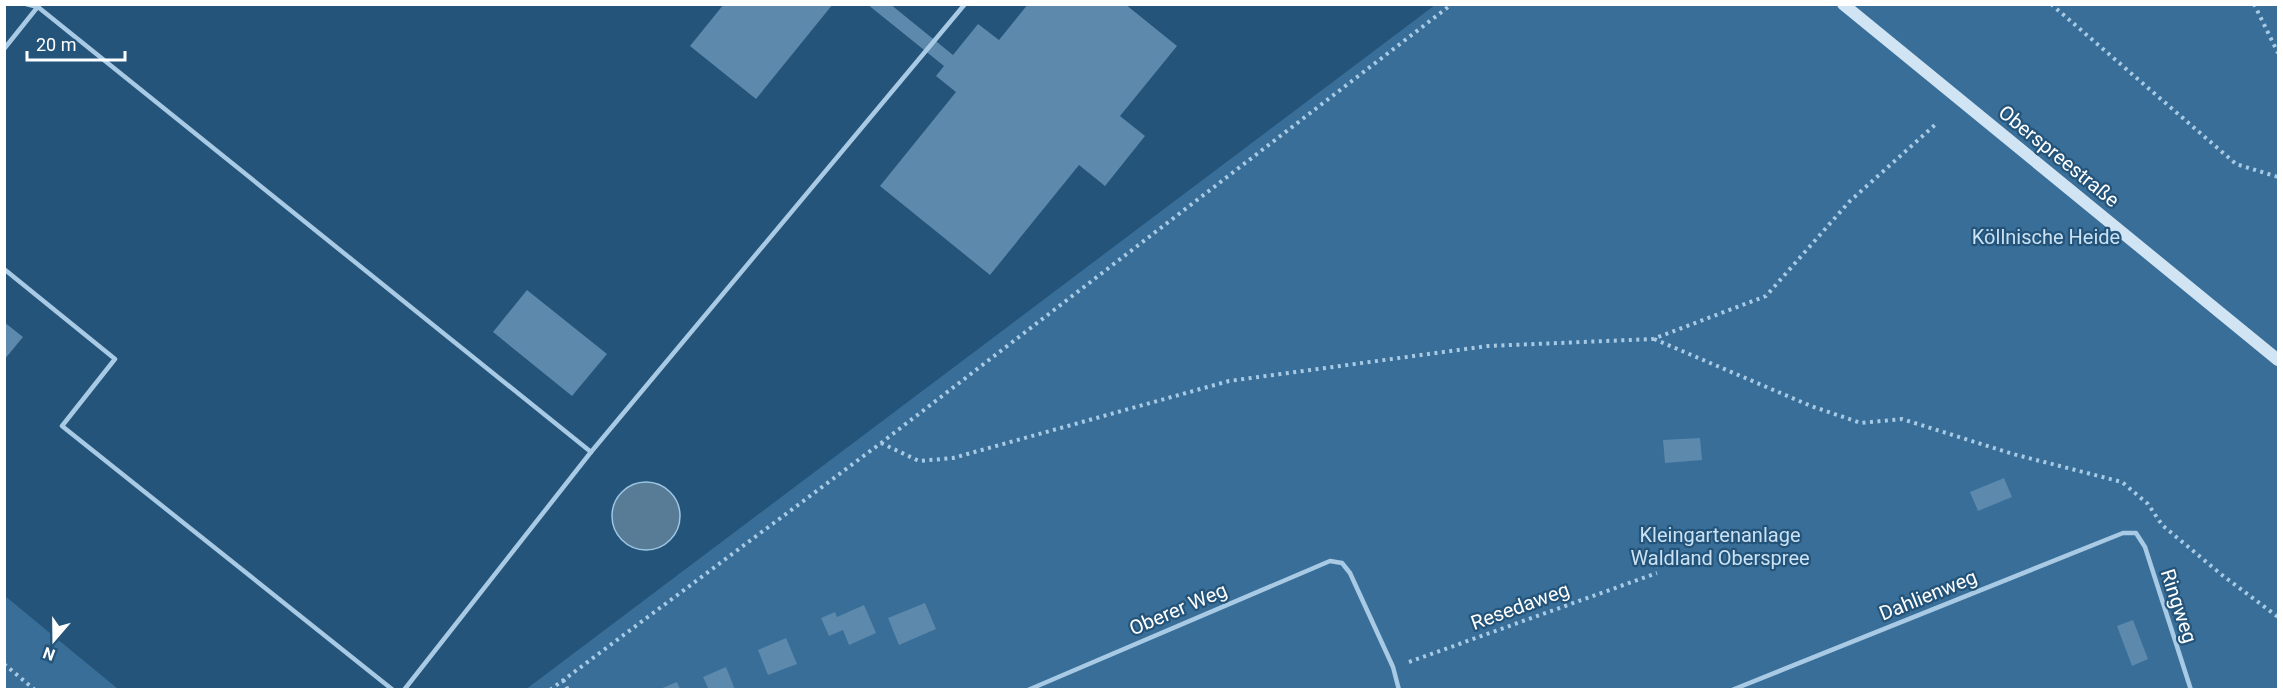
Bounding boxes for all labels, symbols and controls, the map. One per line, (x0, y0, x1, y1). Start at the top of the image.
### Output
scale bar (27, 24, 124, 62)
text: 20 m (36, 34, 76, 55)
street label: Oberspreestraße (1994, 100, 2124, 212)
park label: Köllnische Heide (1972, 225, 2120, 249)
park label: Kleingartenanlage Waldland Oberspree (1630, 523, 1810, 570)
street label: Dahlienweg (1876, 565, 1980, 625)
street label: Ringweg (2156, 566, 2202, 646)
street label: Resedaweg (1468, 577, 1572, 635)
street label: Oberer Weg (1126, 578, 1230, 640)
north arrow (24, 610, 84, 670)
text: N (40, 643, 58, 664)

